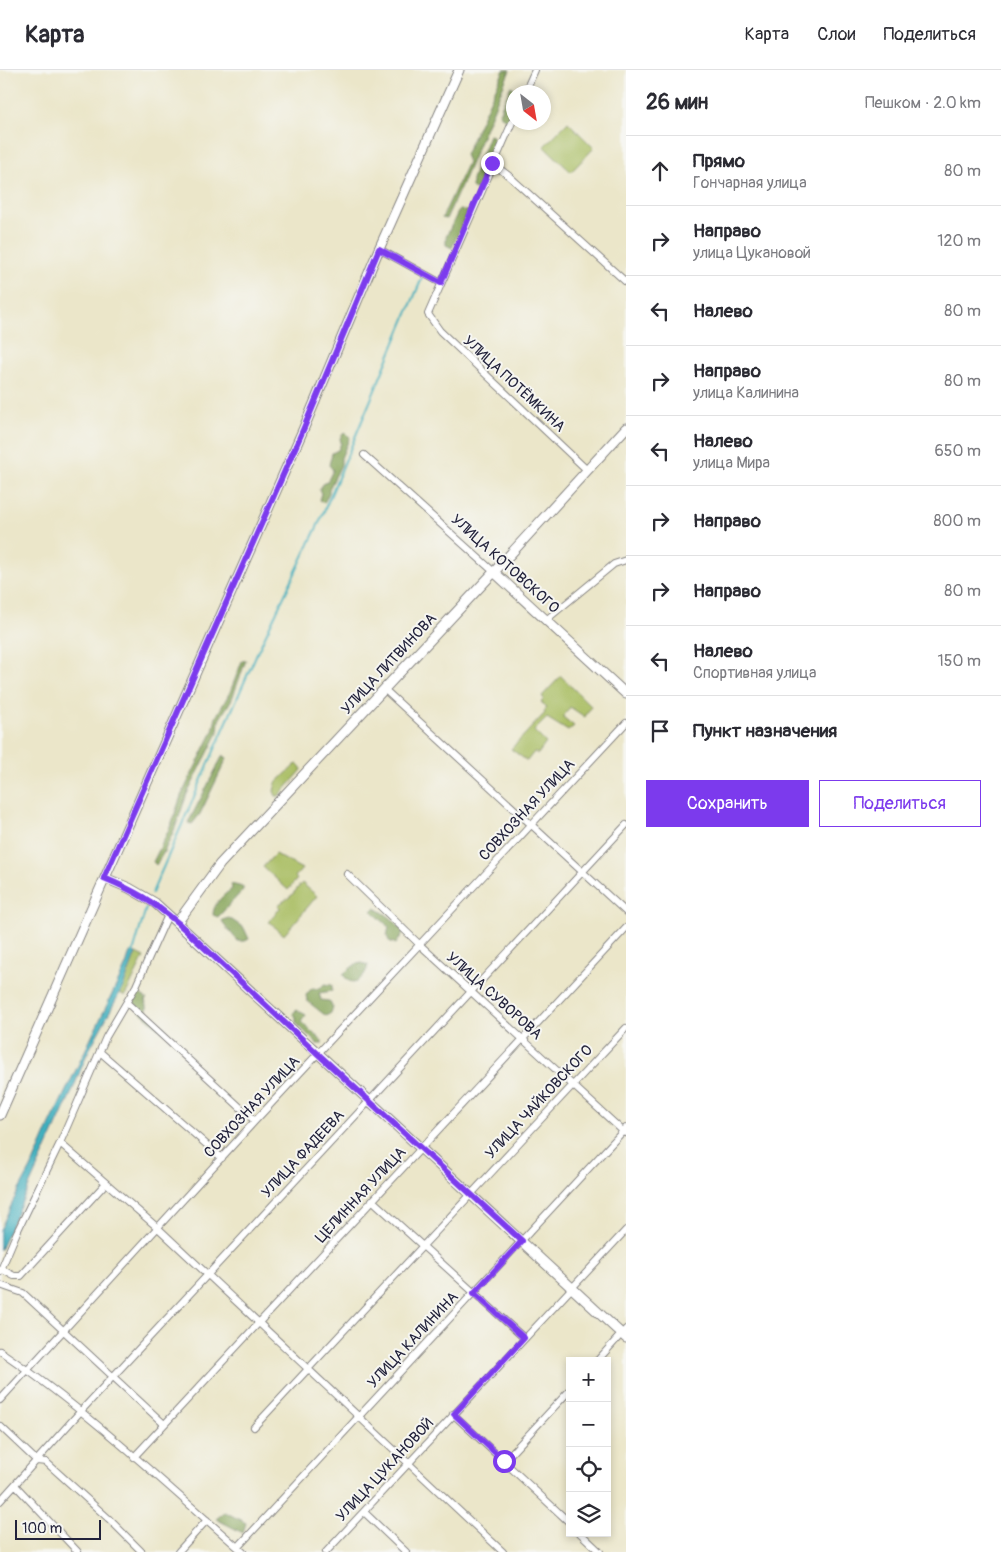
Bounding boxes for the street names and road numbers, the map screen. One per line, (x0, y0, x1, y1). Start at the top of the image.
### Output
street label: УЛИЦА ПОТЁМКИНА (459, 332, 569, 436)
street label: УЛИЦА КОТОВСКОГО (447, 510, 563, 618)
street label: УЛИЦА ЛИТВИНОВА (337, 609, 441, 719)
street label: СОВХОЗНАЯ УЛИЦА (475, 755, 579, 865)
street label: УЛИЦА СУВОРОВА (442, 948, 546, 1044)
street label: УЛИЦА ЧАЙКОВСКОГО (481, 1041, 597, 1163)
street label: СОВХОЗНАЯ УЛИЦА (200, 1052, 304, 1162)
street label: УЛИЦА ФАДЕЕВА (257, 1106, 349, 1202)
street label: ЦЕЛИННАЯ УЛИЦА (312, 1143, 411, 1247)
street label: УЛИЦА КАЛИНИНА (364, 1288, 463, 1392)
street label: УЛИЦА ЦУКАНОВОЙ (332, 1414, 438, 1526)

